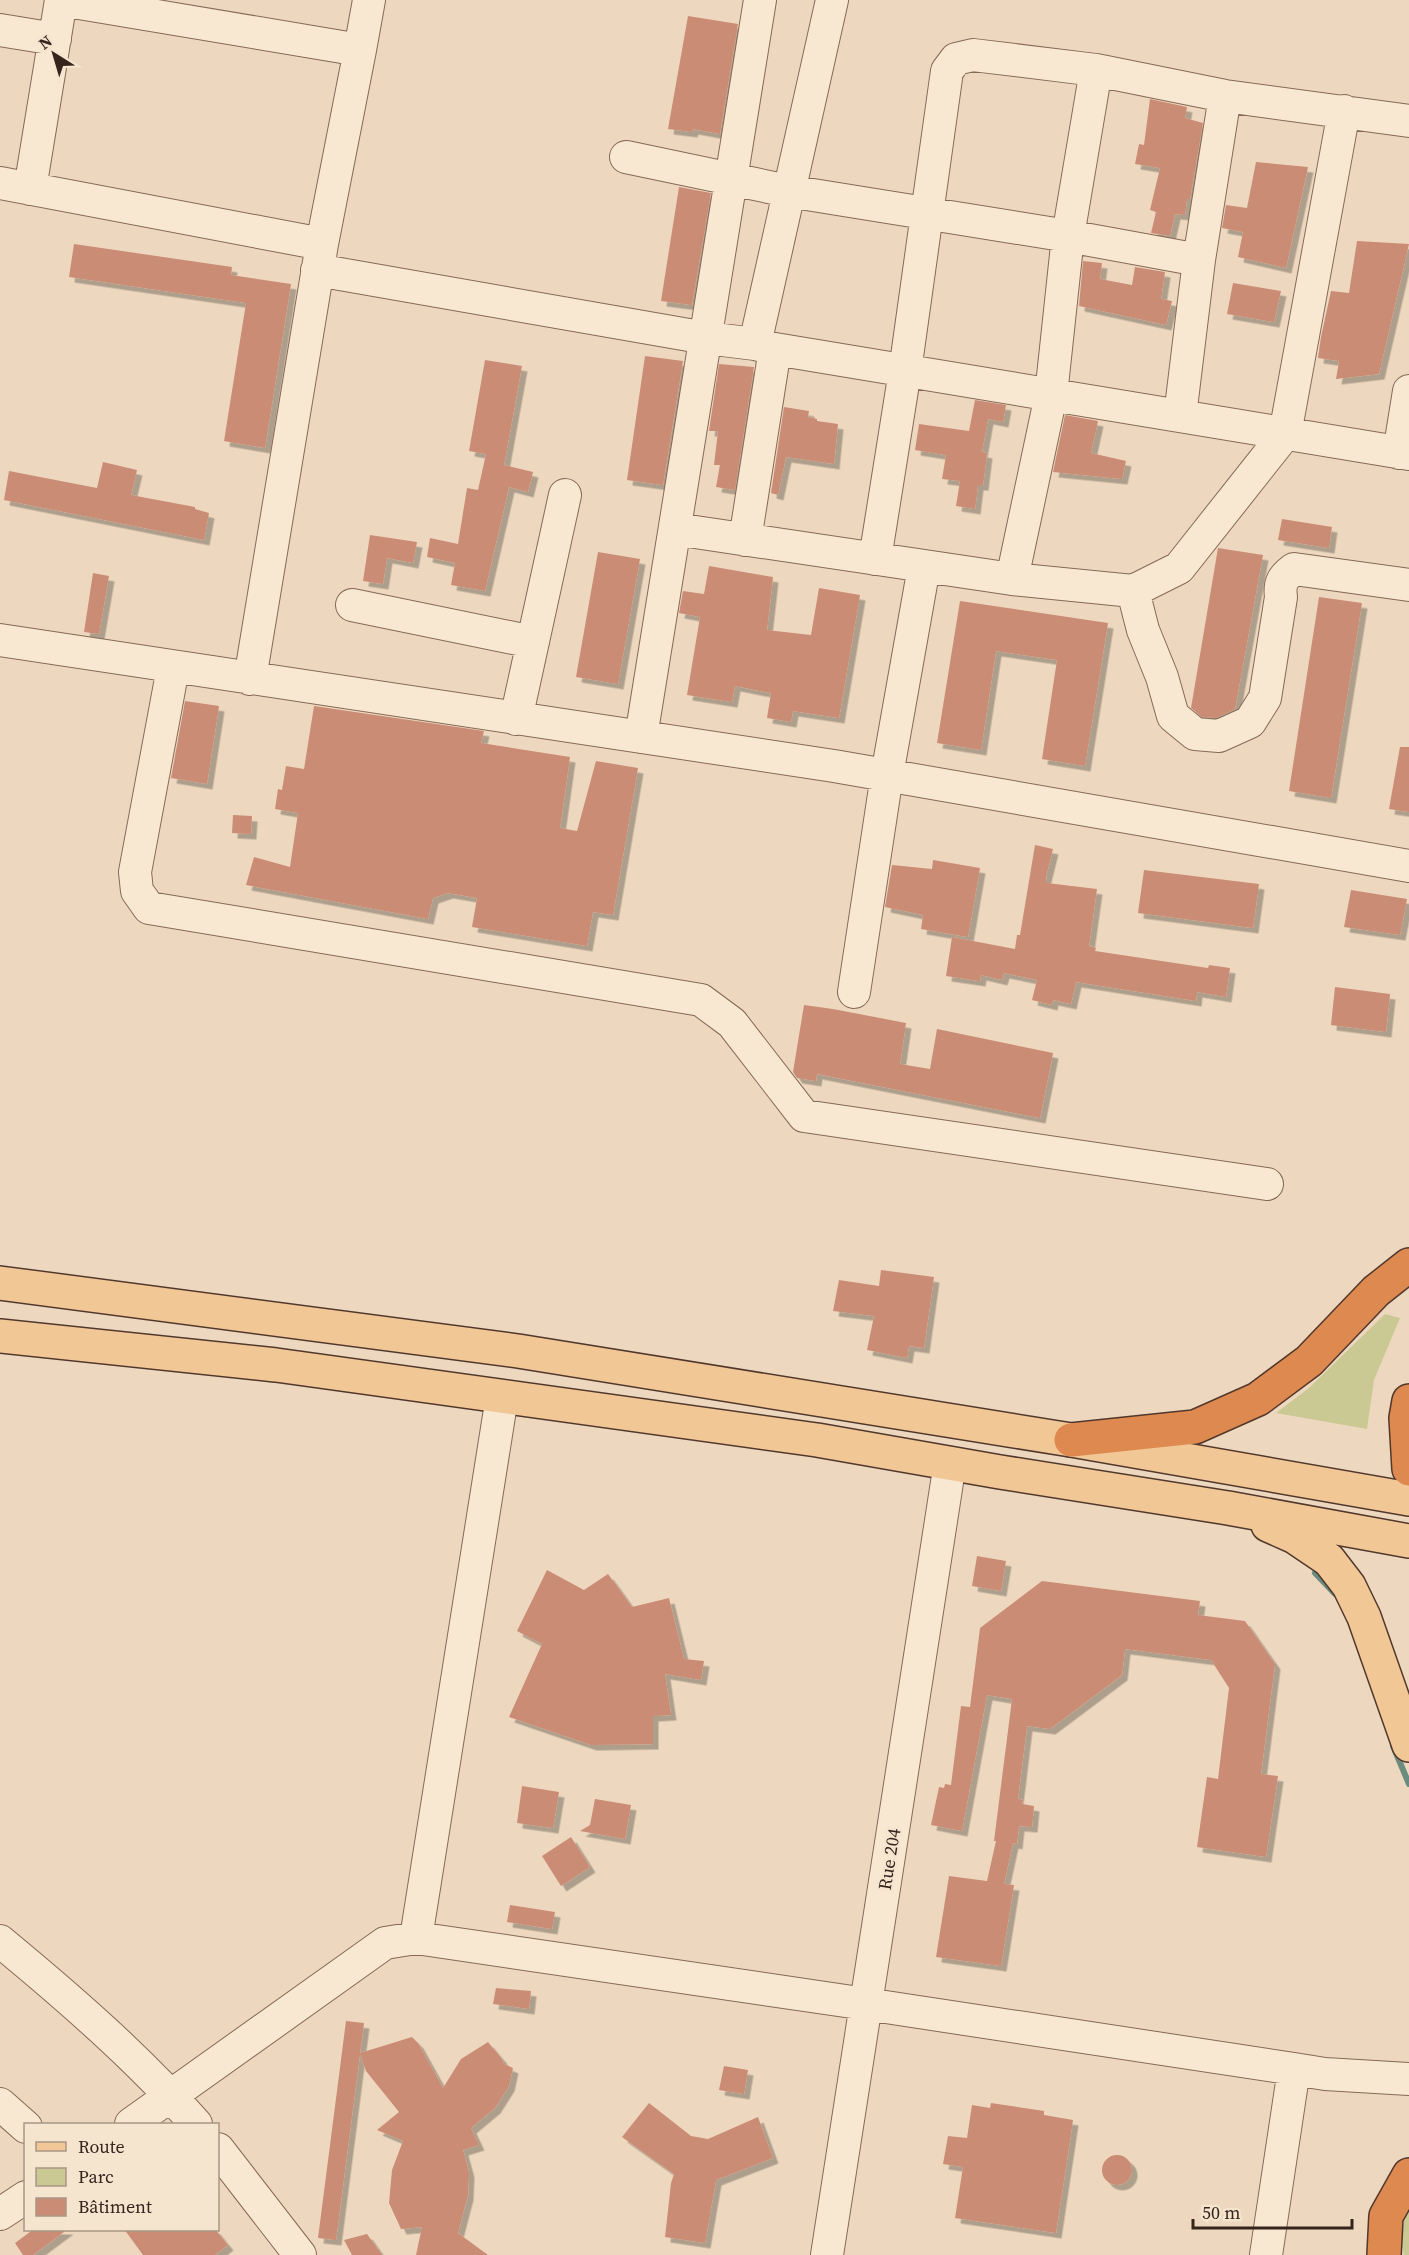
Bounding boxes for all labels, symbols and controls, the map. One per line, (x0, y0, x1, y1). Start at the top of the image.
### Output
north arrow (24, 24, 84, 84)
text: N (34, 30, 57, 54)
street label: Rue 204 (872, 1826, 906, 1892)
legend (24, 2123, 219, 2231)
text: Route (78, 2134, 125, 2159)
text: Parc (78, 2164, 114, 2189)
scale bar (1193, 2192, 1352, 2230)
text: Bâtiment (78, 2194, 152, 2219)
text: 50 m (1202, 2200, 1240, 2225)

